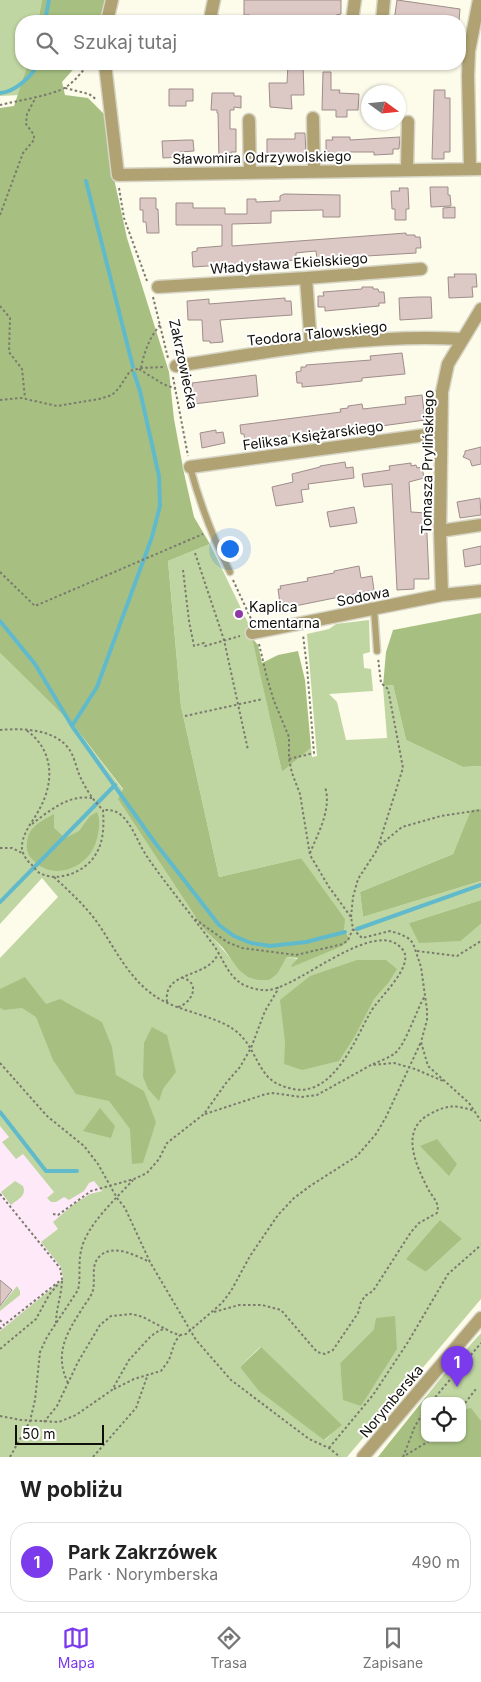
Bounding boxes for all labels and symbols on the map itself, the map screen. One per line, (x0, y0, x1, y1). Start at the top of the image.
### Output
north arrow (361, 85, 406, 130)
street label: Sławomira Odrzywolskiego (172, 147, 352, 167)
street label: Władysława Ekielskiego (210, 249, 368, 277)
street label: Zakrzowiecka (166, 317, 202, 411)
street label: Teodora Talowskiego (246, 317, 388, 349)
street label: Tomasza Prylińskiego (417, 390, 437, 534)
street label: Feliksa Księżarskiego (241, 417, 385, 453)
your location (217, 536, 243, 562)
street label: Sodowa (335, 583, 391, 609)
place label: Kaplica cmentarna (249, 598, 320, 631)
marker: Kaplica cmentarna (233, 608, 245, 620)
pin: 1 (441, 1346, 473, 1387)
street label: Norymberska (356, 1361, 426, 1441)
scale bar (15, 1422, 104, 1445)

